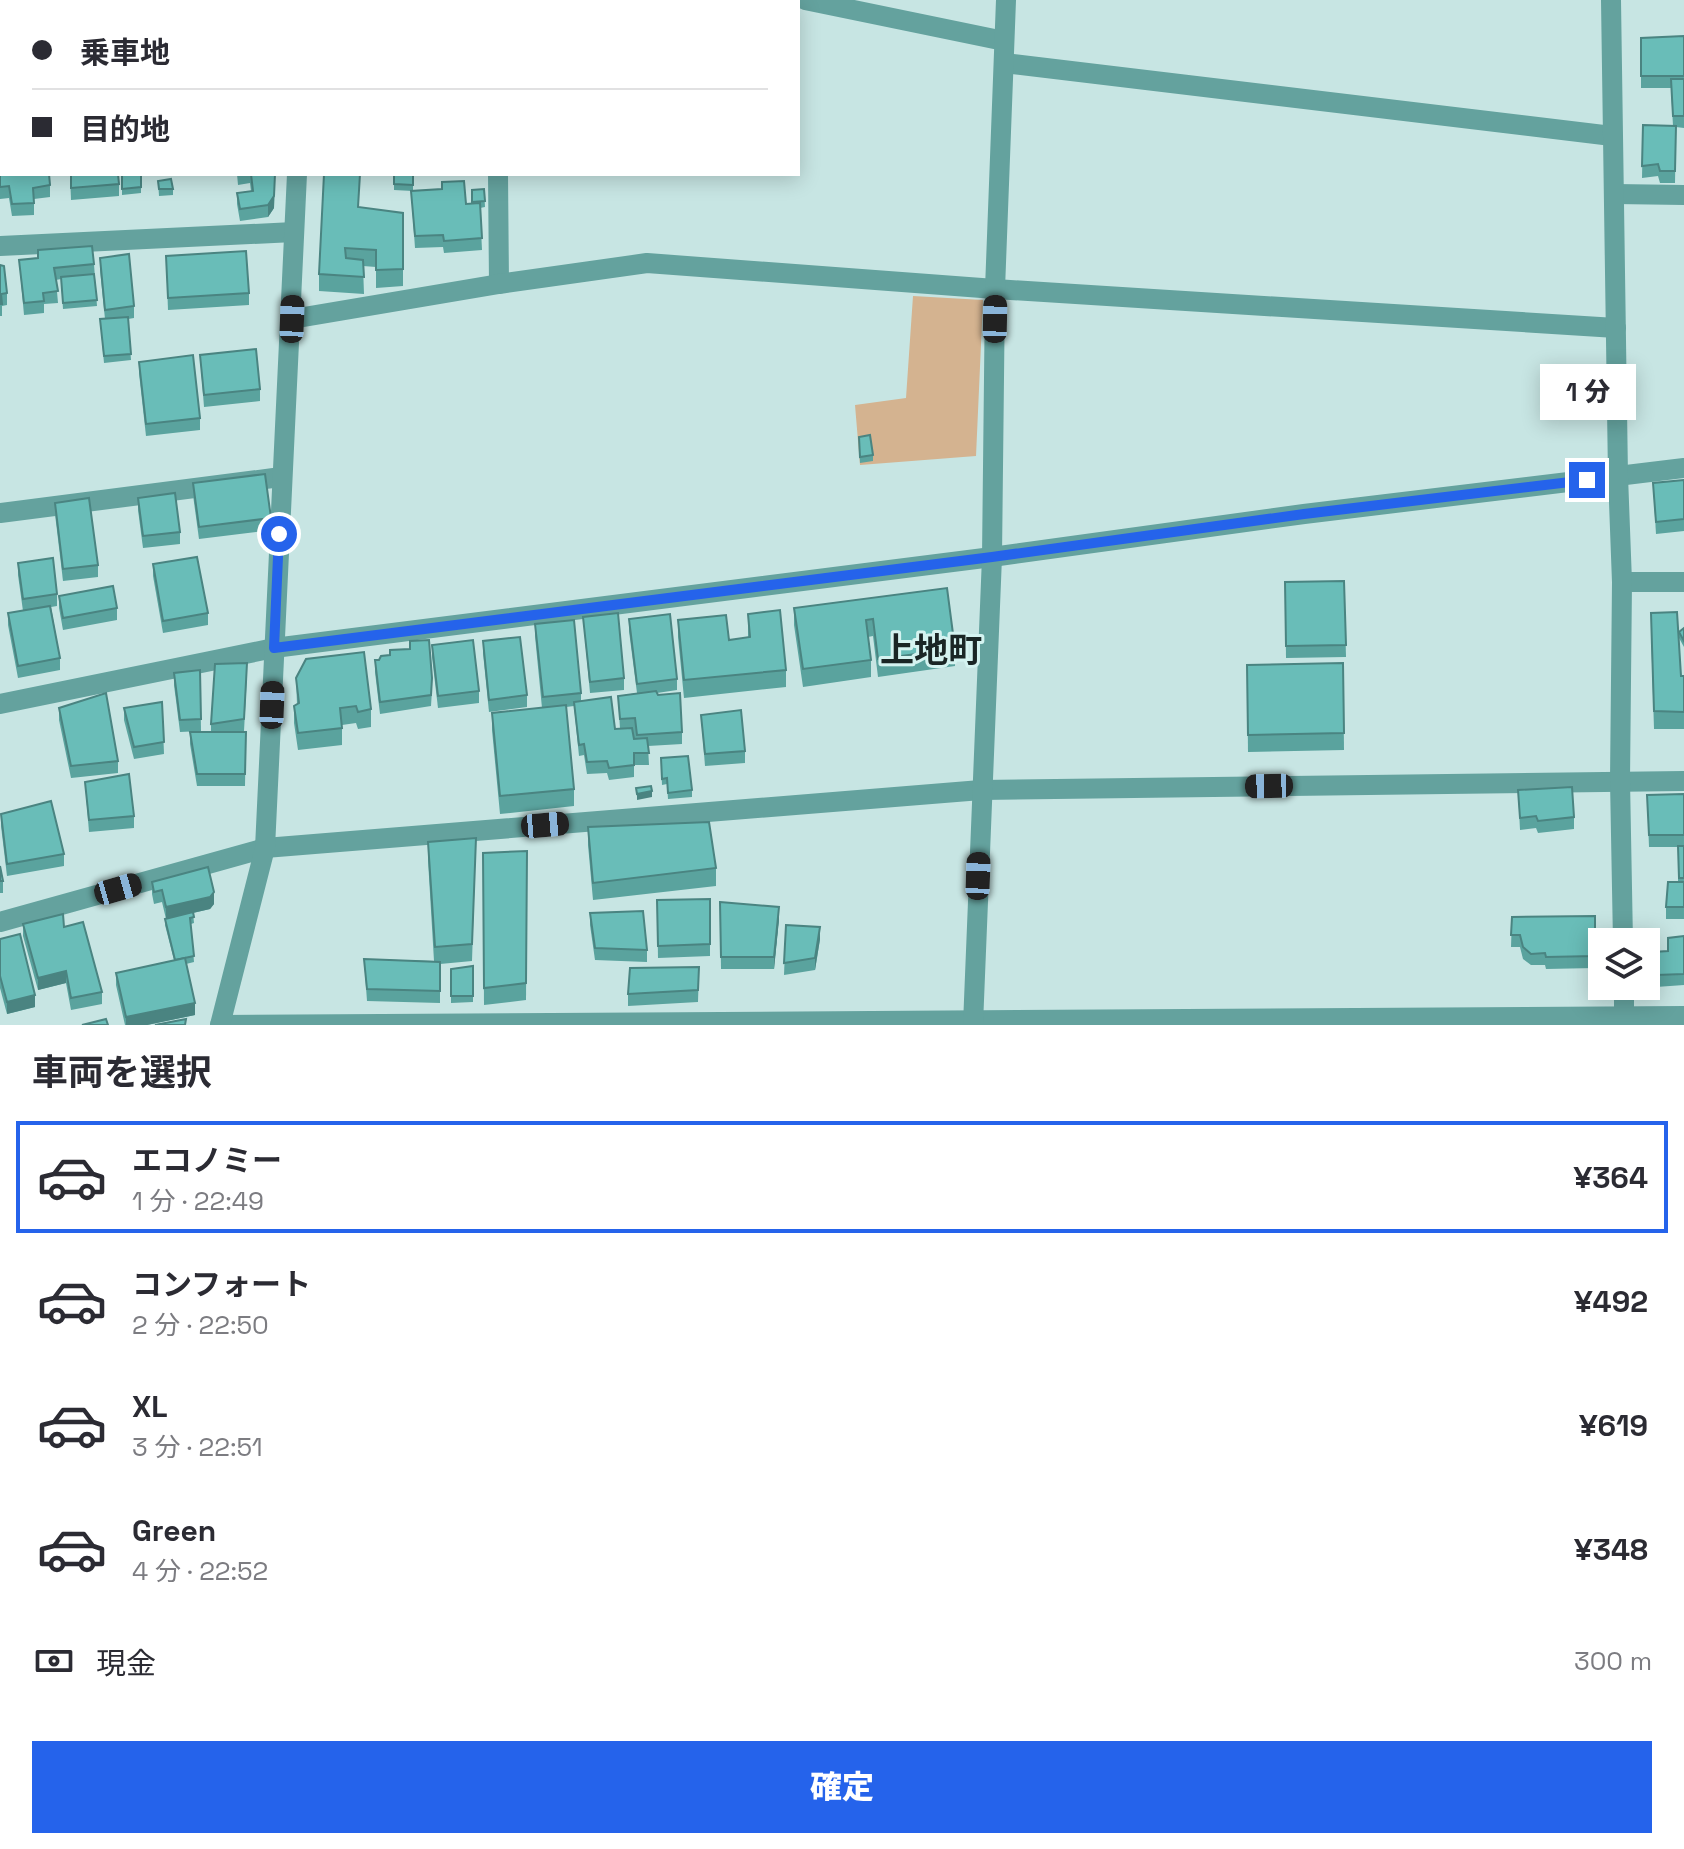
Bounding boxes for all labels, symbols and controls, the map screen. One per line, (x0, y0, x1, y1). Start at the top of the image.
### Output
text: 乗車地 (80, 33, 170, 72)
text: 目的地 (80, 110, 170, 149)
car (279, 295, 305, 343)
car (983, 295, 1007, 343)
callout: 1 分 (1539, 364, 1635, 420)
text: 1 分 (1566, 375, 1610, 409)
route end (1569, 462, 1605, 498)
route start (261, 516, 297, 552)
district label: 上地町 (880, 629, 982, 672)
car (259, 681, 285, 729)
car (1245, 774, 1293, 798)
car (520, 811, 570, 839)
car (965, 852, 991, 900)
car (92, 871, 144, 907)
map controls (1588, 928, 1660, 1000)
button: layers (1588, 928, 1660, 1000)
text: 車両を選択 (32, 1050, 212, 1096)
icon: car (36, 1141, 108, 1213)
text: エコノミー (132, 1141, 282, 1180)
text: ¥364 (1574, 1158, 1648, 1197)
text: 1 分 · 22:49 (132, 1184, 264, 1218)
icon: car (36, 1265, 108, 1337)
text: コンフォート (132, 1265, 311, 1304)
text: ¥492 (1574, 1282, 1648, 1321)
text: 2 分 · 22:50 (132, 1308, 269, 1342)
text: XL (132, 1387, 168, 1426)
icon: car (36, 1389, 108, 1461)
text: ¥619 (1579, 1406, 1648, 1445)
text: 3 分 · 22:51 (132, 1430, 263, 1464)
text: Green (132, 1511, 216, 1550)
icon: car (36, 1513, 108, 1585)
text: ¥348 (1574, 1530, 1648, 1569)
text: 4 分 · 22:52 (132, 1554, 268, 1588)
icon: cash (32, 1639, 76, 1683)
text: 現金 (96, 1644, 156, 1683)
text: 300 m (1574, 1644, 1652, 1678)
button: 確定 (32, 1741, 1652, 1833)

